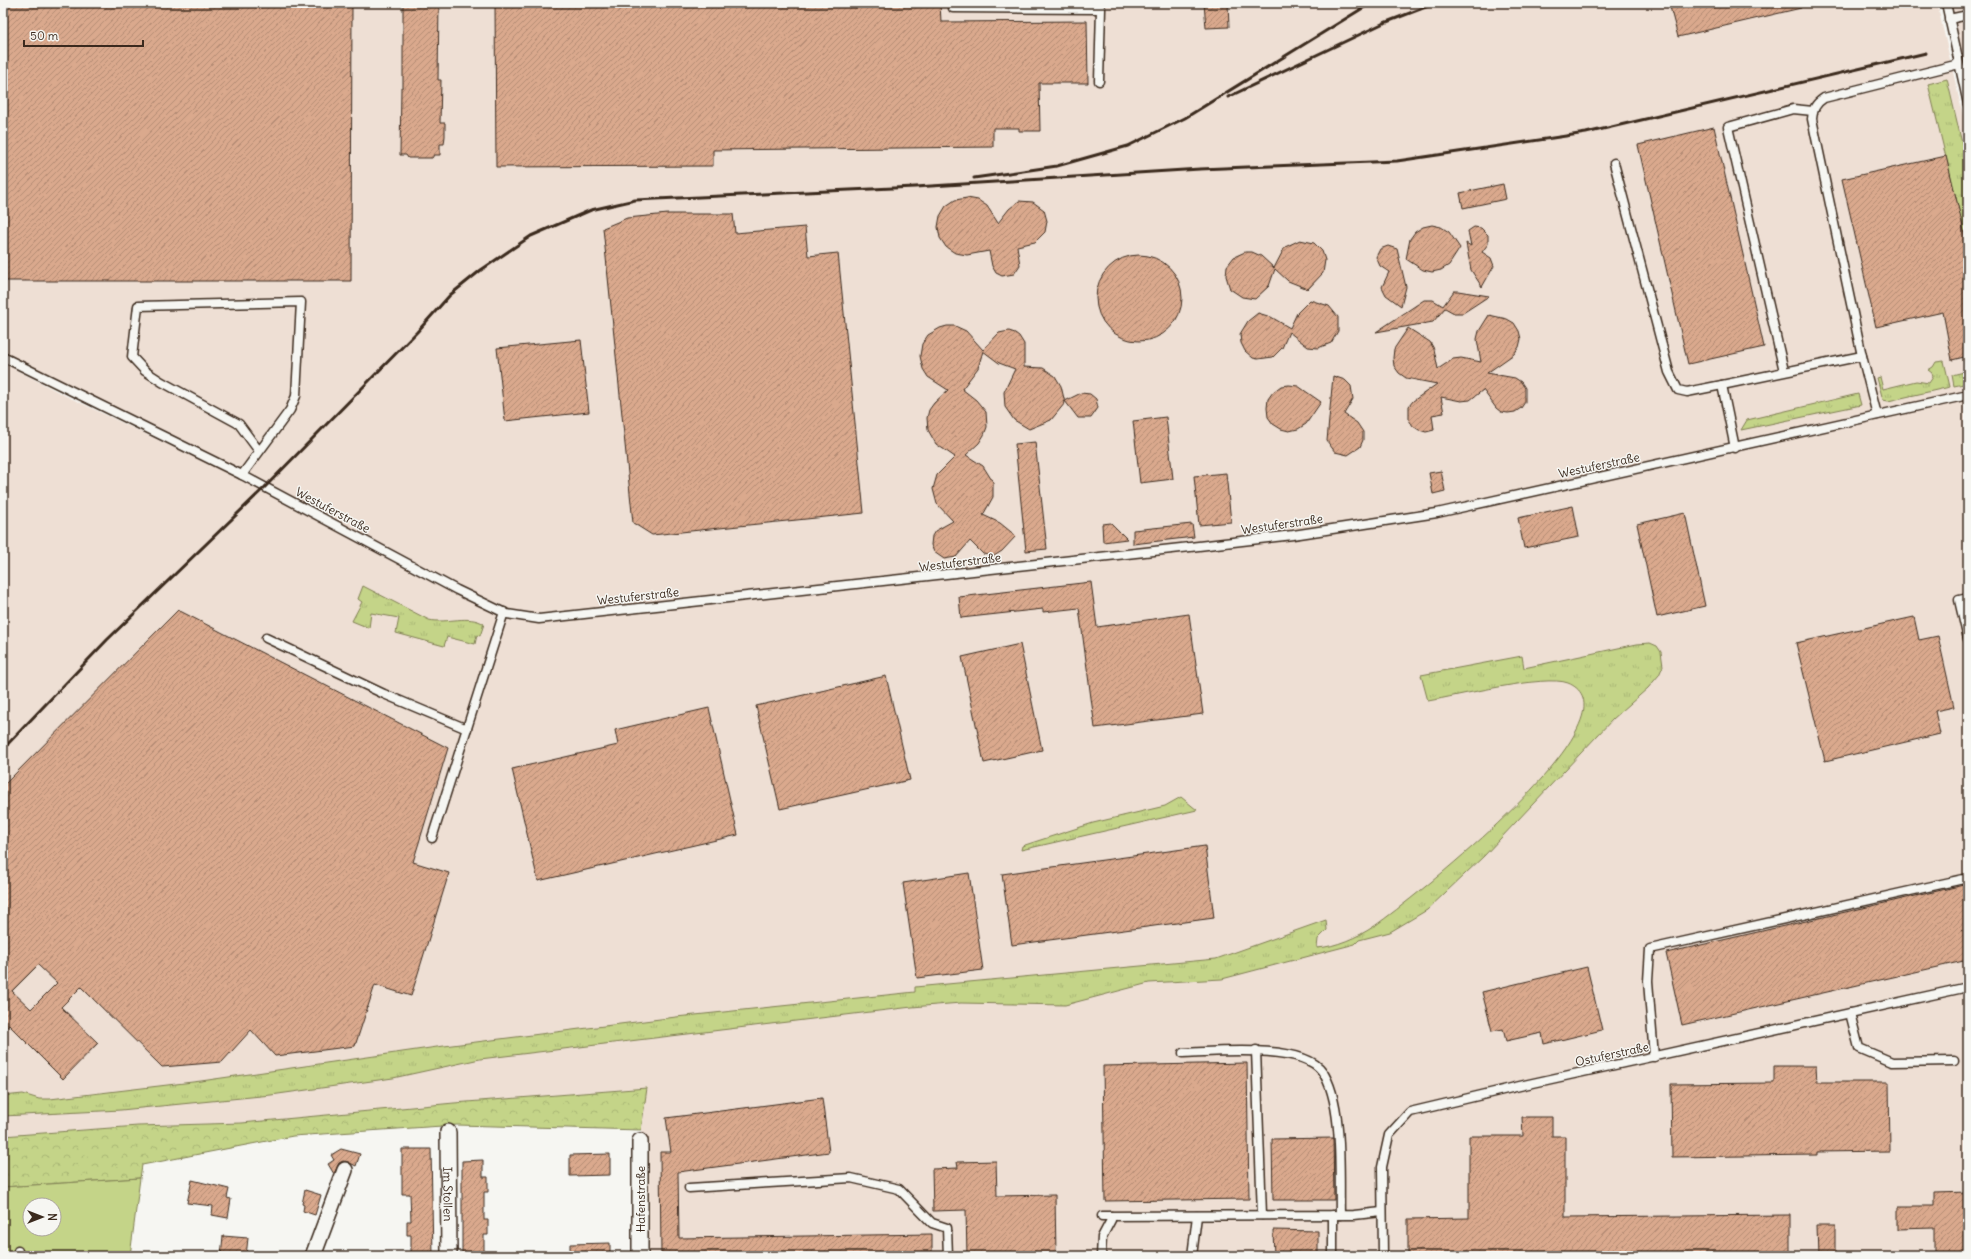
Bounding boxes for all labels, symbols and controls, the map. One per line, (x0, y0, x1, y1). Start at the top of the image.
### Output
scale bar (24, 22, 143, 48)
text: 50 m (30, 28, 59, 43)
street label: Westuferstraße (1557, 449, 1641, 481)
street label: Westuferstraße (293, 484, 373, 536)
street label: Westuferstraße (1240, 511, 1324, 537)
street label: Westuferstraße (918, 550, 1002, 574)
street label: Westuferstraße (596, 584, 680, 608)
street label: Ostuferstraße (1574, 1039, 1650, 1069)
street label: Hafenstraße (633, 1166, 648, 1232)
street label: Im Stollen (441, 1167, 456, 1221)
north arrow (22, 1197, 62, 1237)
text: N (45, 1213, 59, 1221)

